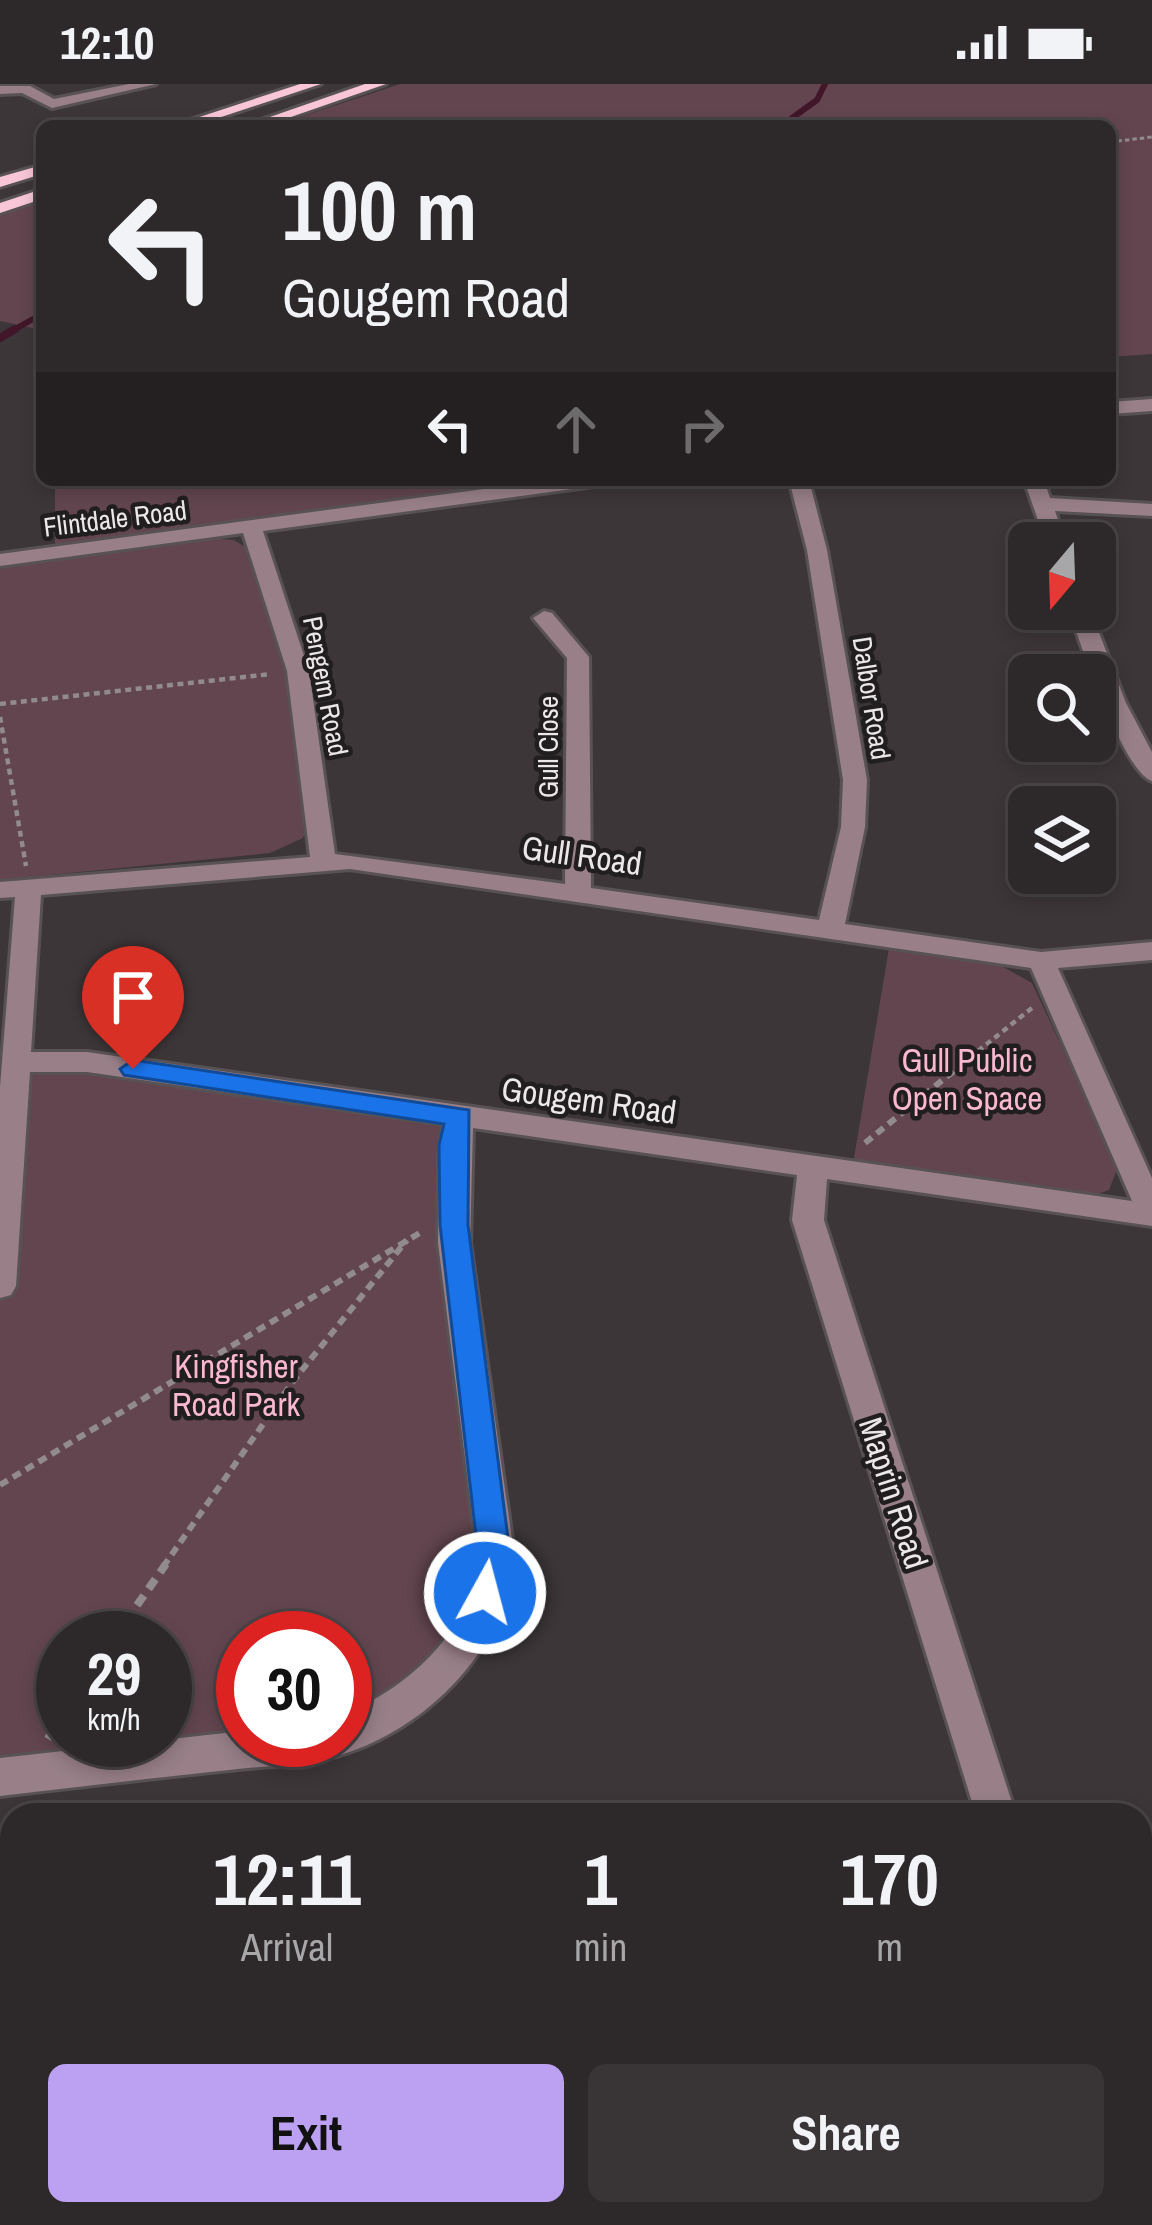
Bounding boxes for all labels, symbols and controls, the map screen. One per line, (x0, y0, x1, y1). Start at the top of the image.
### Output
text: 12:10 (60, 12, 154, 73)
text: 100 m (282, 153, 477, 266)
icon: left (84, 168, 240, 324)
text: Gougem Road (282, 261, 570, 334)
icon: left (417, 396, 483, 462)
icon: ahead (543, 396, 609, 462)
icon: right (669, 396, 735, 462)
street label: Flintdale Road (41, 491, 189, 545)
north arrow (1008, 522, 1116, 630)
map controls (1008, 522, 1116, 894)
street label: Pengem Road (295, 613, 357, 759)
street label: Dalbor Road (845, 634, 899, 762)
button: search (1008, 654, 1116, 762)
street label: Gull Close (530, 696, 566, 798)
button: layers (1008, 786, 1116, 894)
street label: Gull Road (519, 825, 645, 885)
pin (82, 946, 184, 1069)
icon: arrive (100, 964, 166, 1030)
park label: Gull Public Open Space (892, 1038, 1042, 1120)
street label: Gougem Road (499, 1066, 679, 1134)
park label: Kingfisher Road Park (172, 1344, 300, 1426)
street label: Maprin Road (849, 1412, 939, 1574)
position arrow (422, 1530, 548, 1656)
speed limit sign: 30 (216, 1611, 372, 1767)
text: 29 (87, 1633, 141, 1714)
text: km/h (87, 1699, 141, 1739)
text: 12:11 (213, 1830, 361, 1927)
text: 1 (584, 1830, 617, 1927)
text: 170 (840, 1830, 939, 1927)
text: Arrival (241, 1921, 333, 1973)
text: min (574, 1921, 627, 1973)
text: m (876, 1921, 903, 1973)
button: Exit (48, 2064, 564, 2202)
button: Share (588, 2064, 1104, 2202)

